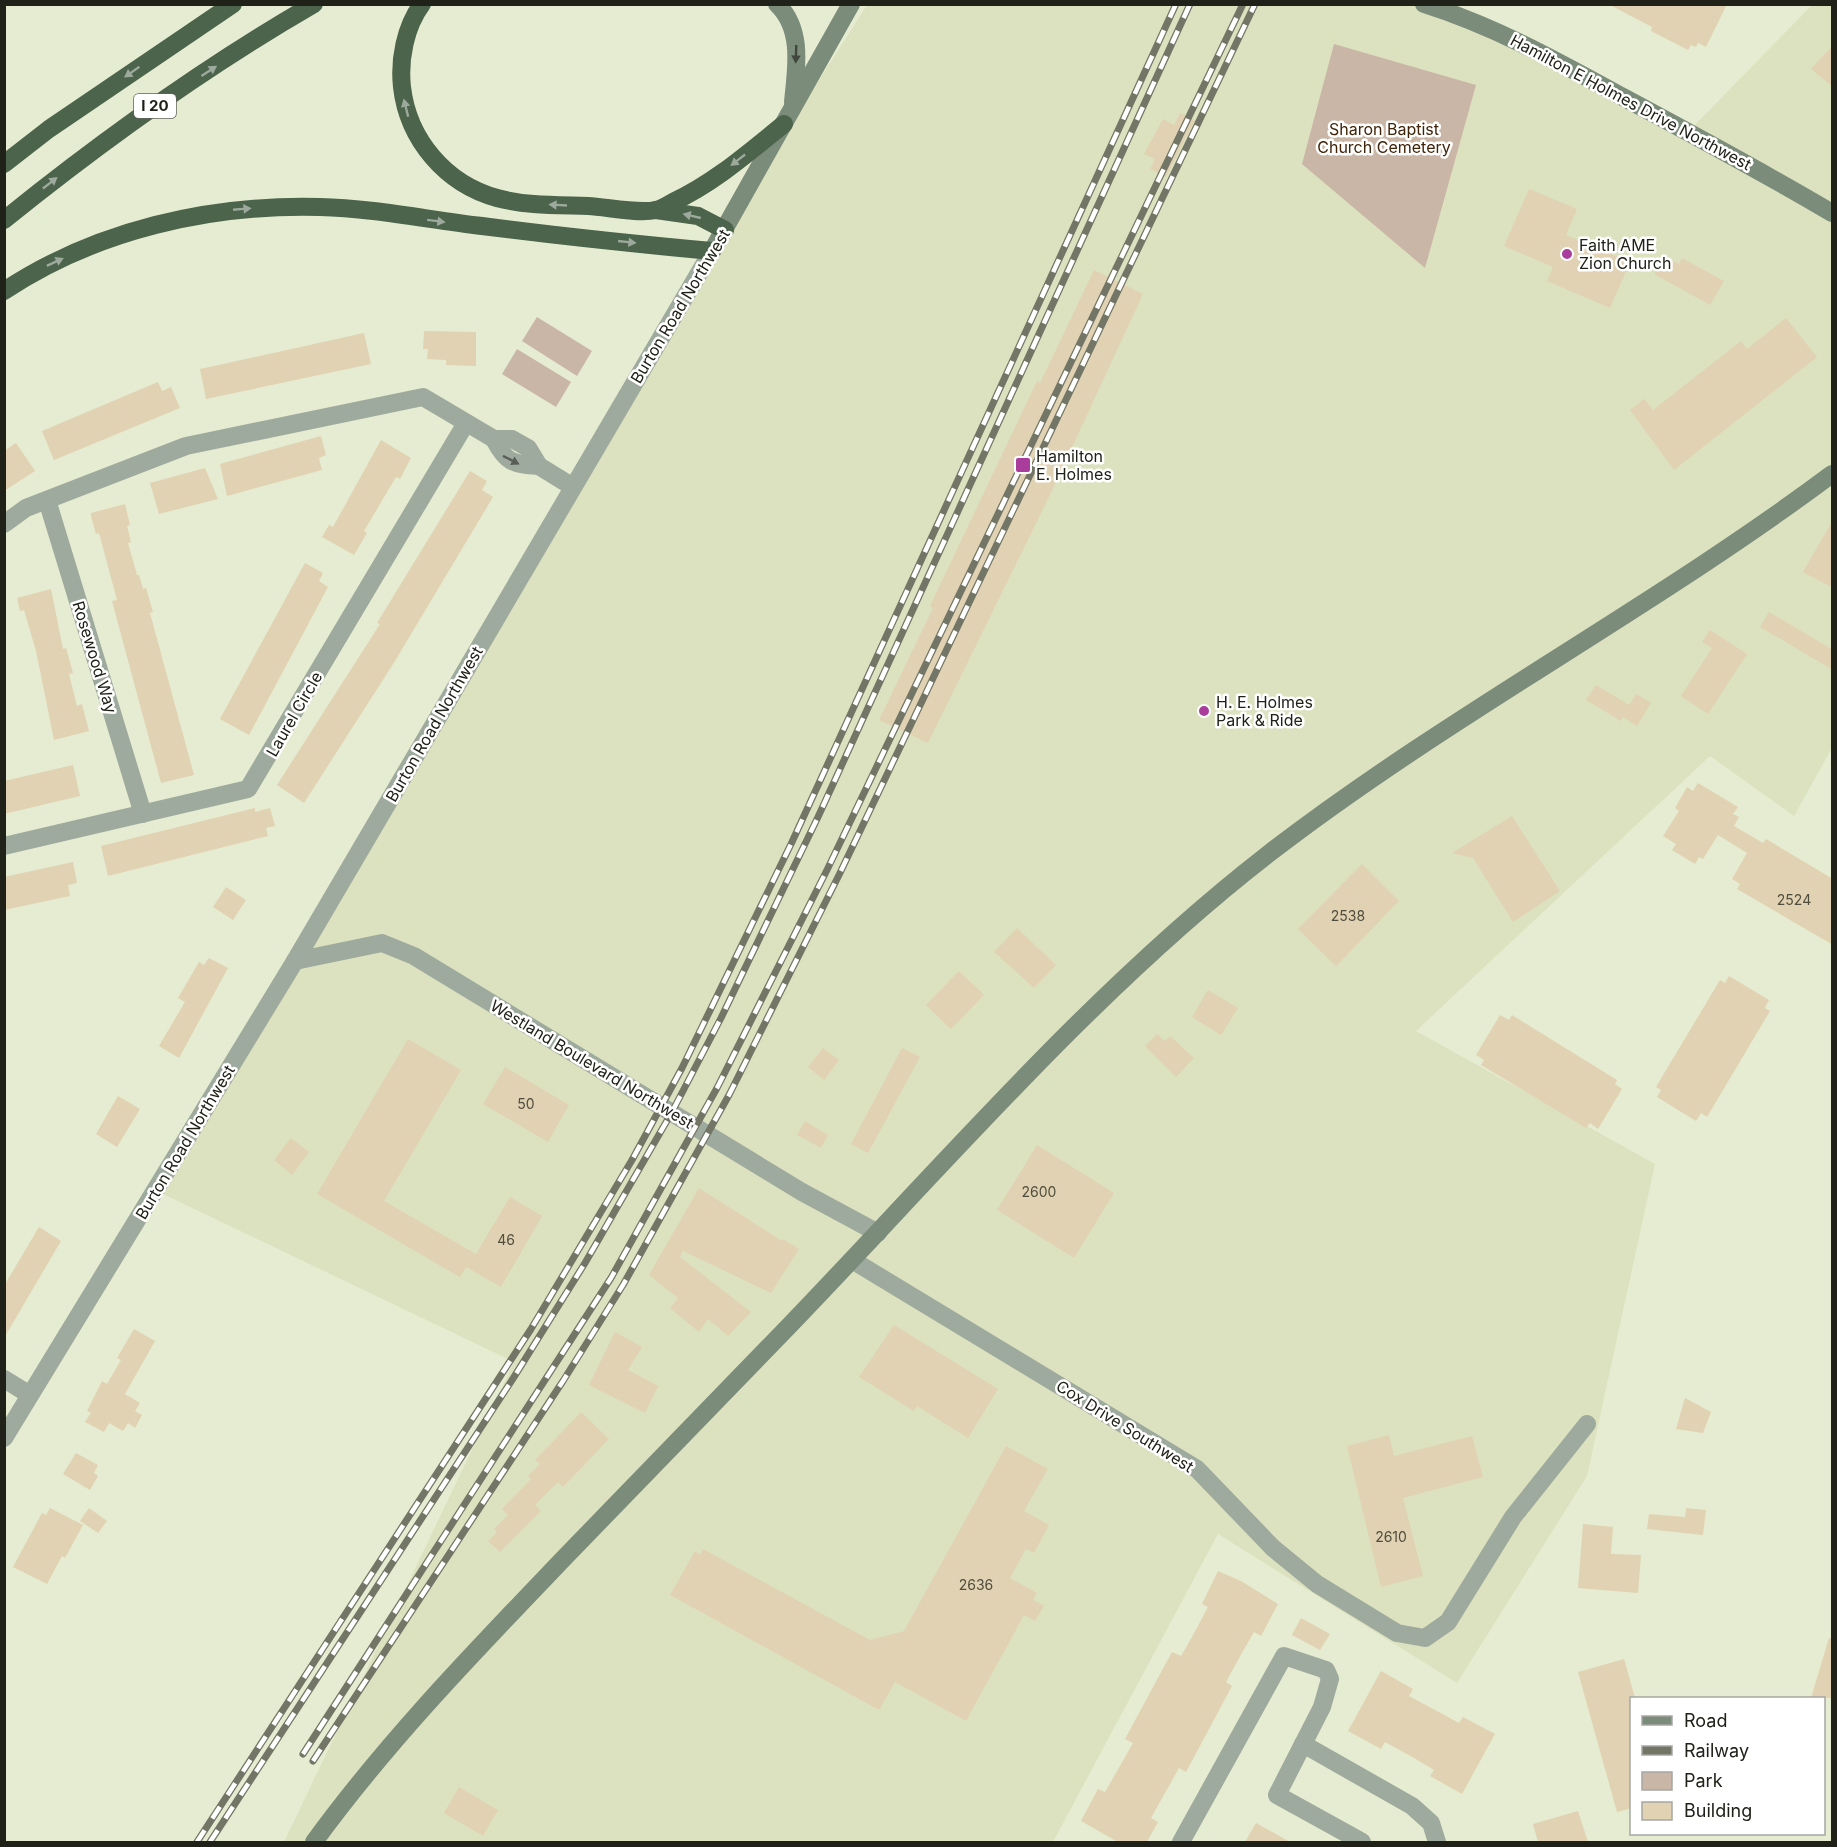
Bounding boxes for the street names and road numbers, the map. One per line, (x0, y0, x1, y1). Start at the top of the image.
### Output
street label: Hamilton E Holmes Drive Northwest (1507, 30, 1755, 174)
road number: I 20 (134, 94, 176, 118)
street label: Burton Road Northwest (626, 225, 734, 387)
street label: Rosewood Way (68, 599, 122, 715)
street label: Burton Road Northwest (381, 643, 487, 805)
street label: Laurel Circle (262, 668, 326, 760)
street label: Westland Boulevard Northwest (487, 995, 697, 1133)
street label: Burton Road Northwest (131, 1061, 239, 1223)
street label: Cox Drive Southwest (1053, 1376, 1197, 1476)

